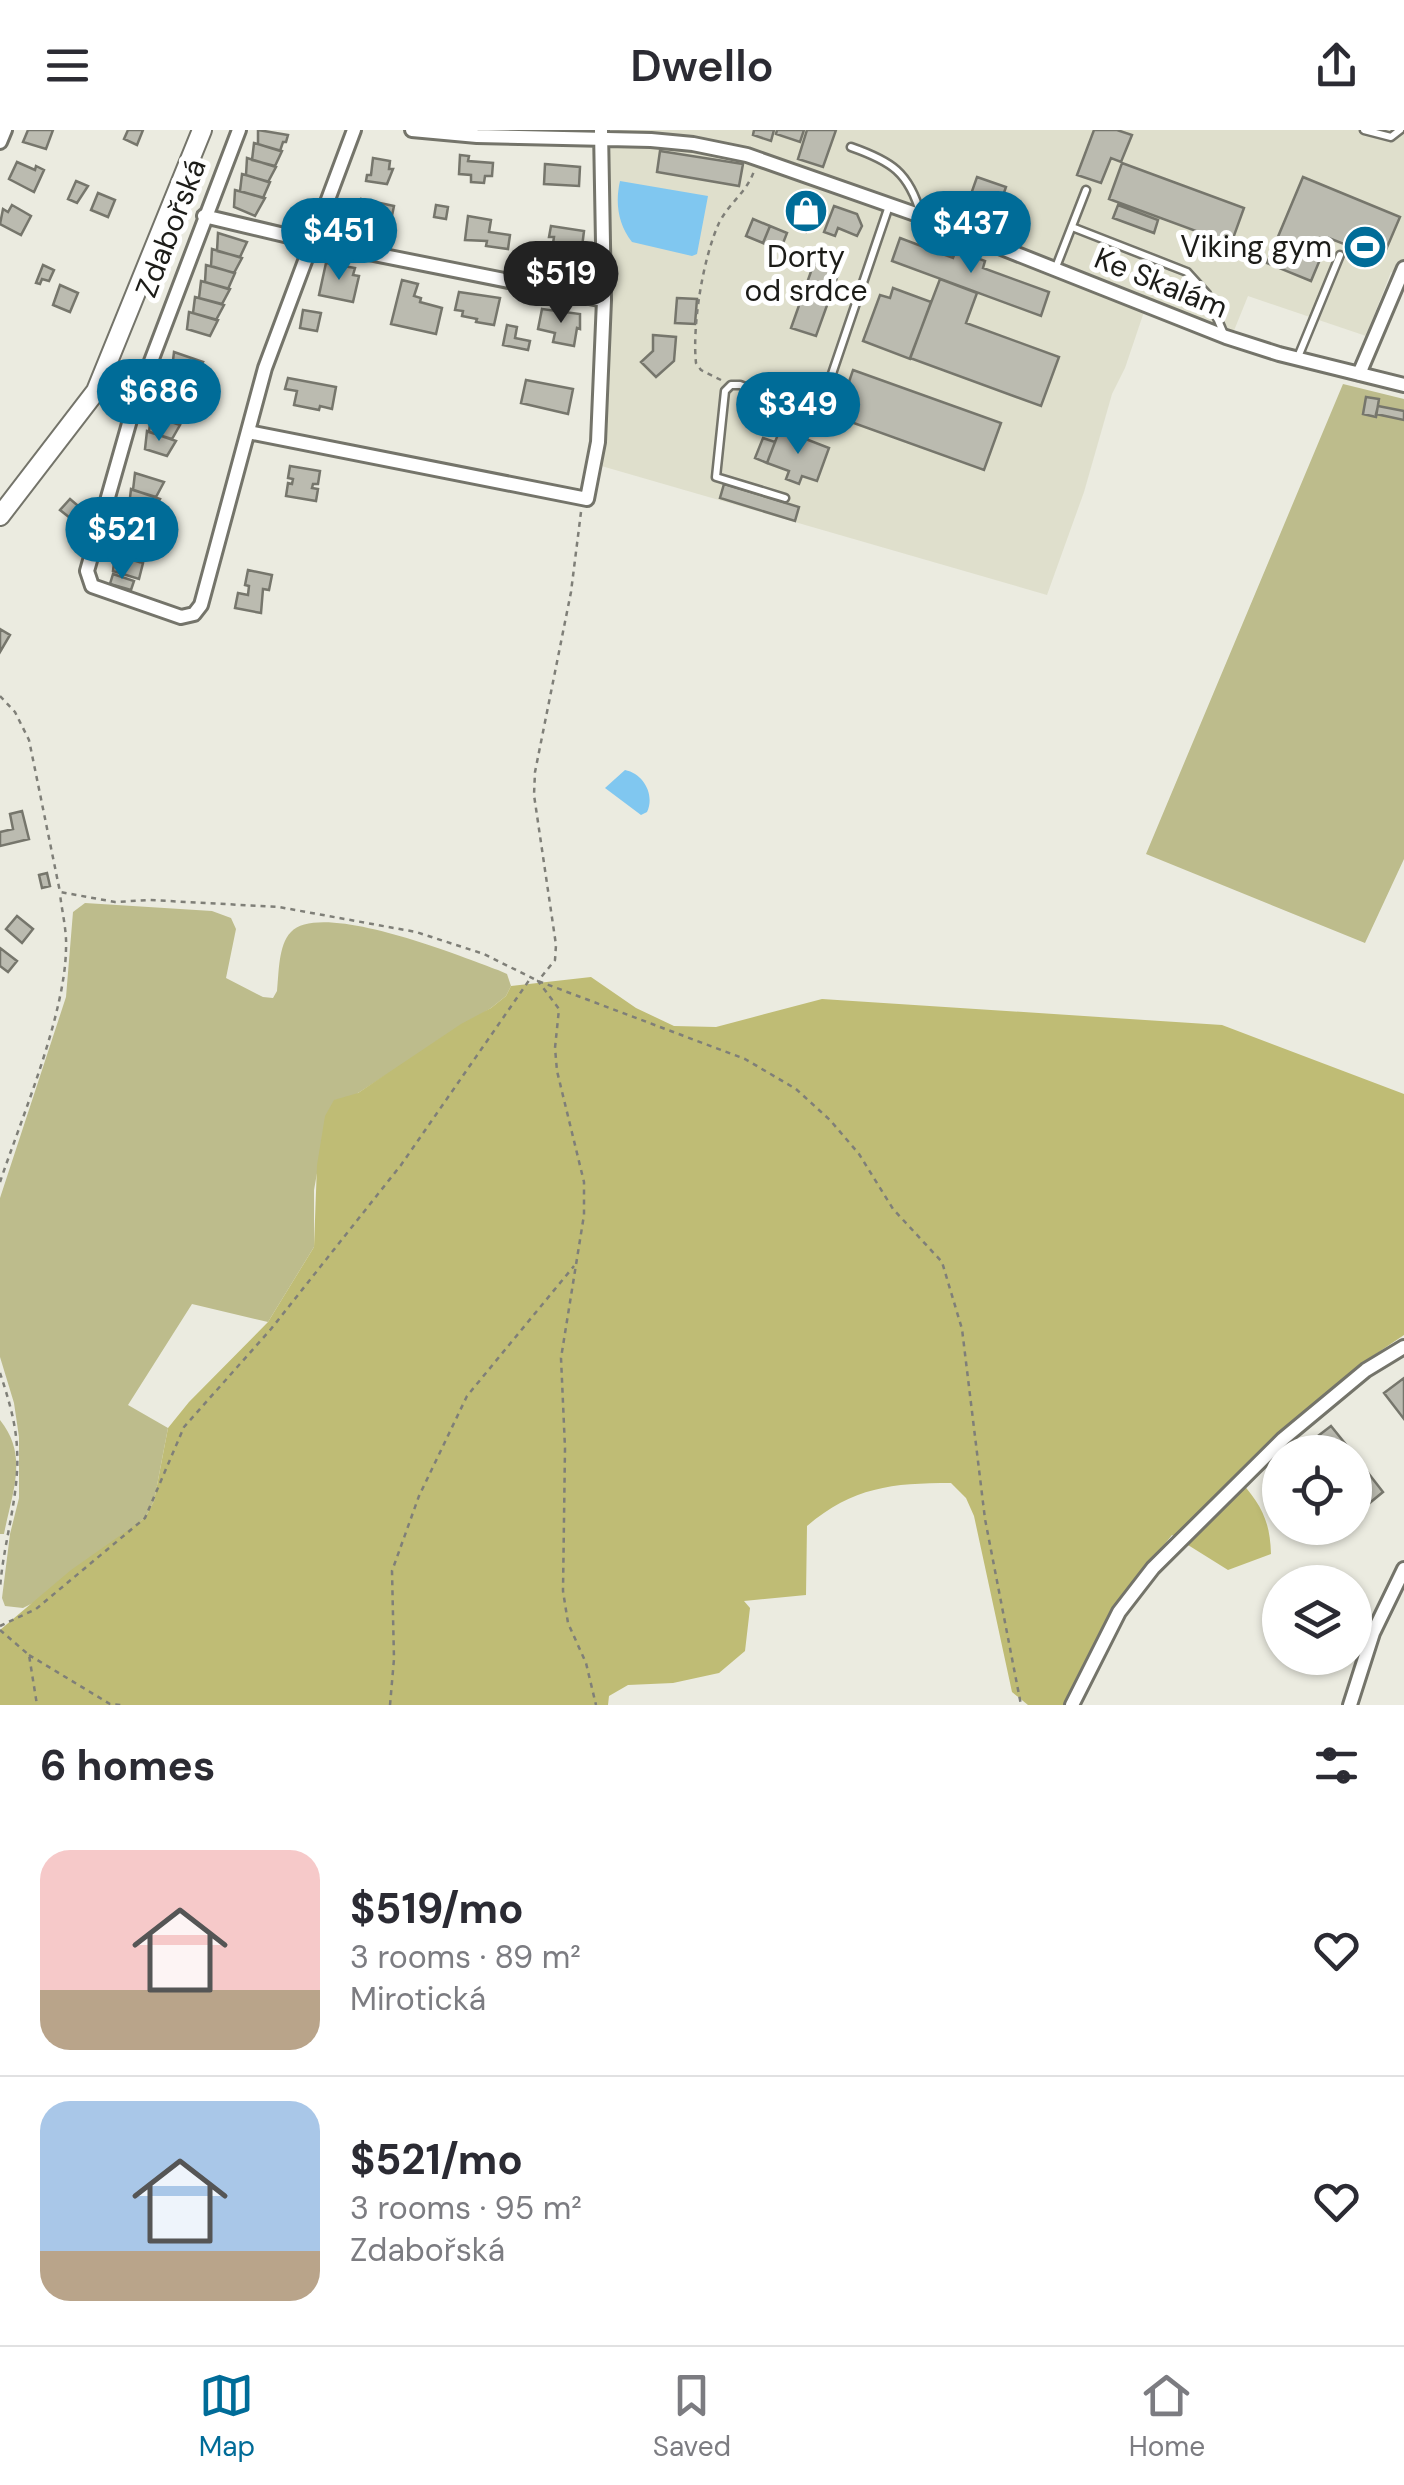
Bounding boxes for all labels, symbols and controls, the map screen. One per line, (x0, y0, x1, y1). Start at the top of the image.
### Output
text: Dwello (630, 36, 774, 95)
icon: menu (40, 38, 95, 93)
icon: share (1309, 38, 1364, 93)
street label: Zdabořská (126, 153, 215, 303)
shop icon: Dorty od srdce (783, 188, 829, 234)
pin: $437 (912, 191, 1030, 276)
pin: $451 (280, 198, 398, 283)
text: $437 (933, 202, 1009, 244)
text: $451 (303, 209, 375, 251)
sports icon: Viking gym (1342, 224, 1388, 270)
place label: Viking gym (1180, 227, 1332, 266)
place label: Dorty od srdce (744, 237, 868, 310)
street label: Ke Skalám (1089, 238, 1233, 327)
pin: $519 (502, 241, 620, 326)
text: $519 (525, 252, 597, 294)
pin: $686 (100, 359, 218, 444)
text: $686 (119, 370, 199, 412)
pin: $349 (739, 372, 857, 457)
text: $349 (758, 383, 838, 425)
pin: $521 (63, 497, 181, 582)
text: $521 (87, 508, 157, 550)
map controls (1262, 1435, 1372, 1675)
button: locate (1262, 1435, 1372, 1545)
button: layers (1262, 1565, 1372, 1675)
text: 6 homes (40, 1738, 215, 1793)
icon: filters (1309, 1738, 1364, 1793)
text: $519/mo (350, 1881, 524, 1936)
icon: home (120, 1890, 240, 2010)
icon: heart (1309, 1923, 1364, 1978)
text: 3 rooms · 89 m² (350, 1936, 581, 1978)
text: Mirotická (350, 1978, 486, 2020)
text: $521/mo (350, 2132, 523, 2187)
icon: home (120, 2141, 240, 2261)
icon: heart (1309, 2174, 1364, 2229)
text: 3 rooms · 95 m² (350, 2187, 582, 2229)
text: Zdabořská (350, 2229, 505, 2271)
tab: Map (199, 2368, 255, 2465)
tab: Saved (653, 2368, 731, 2465)
tab: Home (1129, 2368, 1205, 2465)

